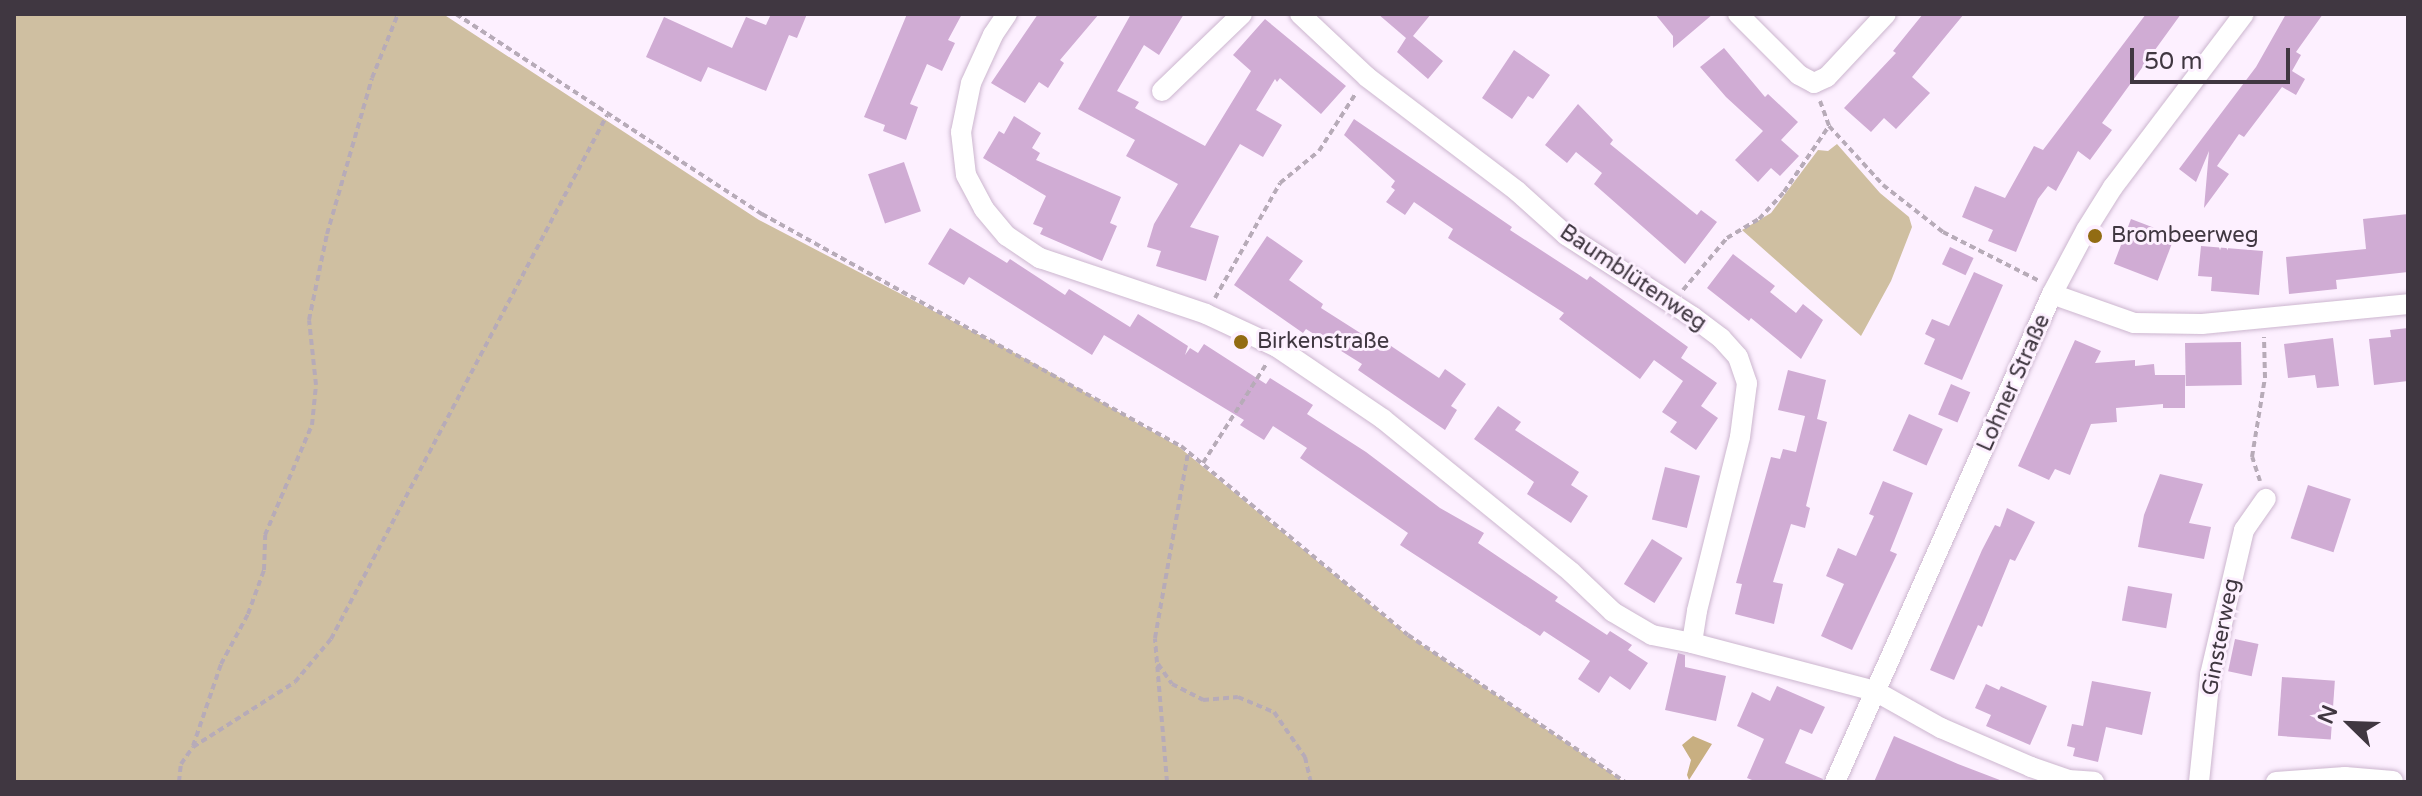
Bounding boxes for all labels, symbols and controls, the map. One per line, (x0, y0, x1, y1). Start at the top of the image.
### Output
scale bar (2134, 32, 2294, 82)
text: 50 m (2144, 47, 2202, 76)
street label: Baumblütenweg (1555, 219, 1711, 337)
place label: Brombeerweg (2111, 223, 2259, 249)
marker: Brombeerweg (2086, 227, 2104, 245)
street label: Lohner Straße (1972, 310, 2056, 456)
place label: Birkenstraße (1257, 329, 1389, 355)
marker: Birkenstraße (1232, 333, 1250, 351)
street label: Ginsterweg (2197, 576, 2245, 698)
north arrow (2310, 684, 2390, 764)
text: N (2312, 701, 2343, 728)

